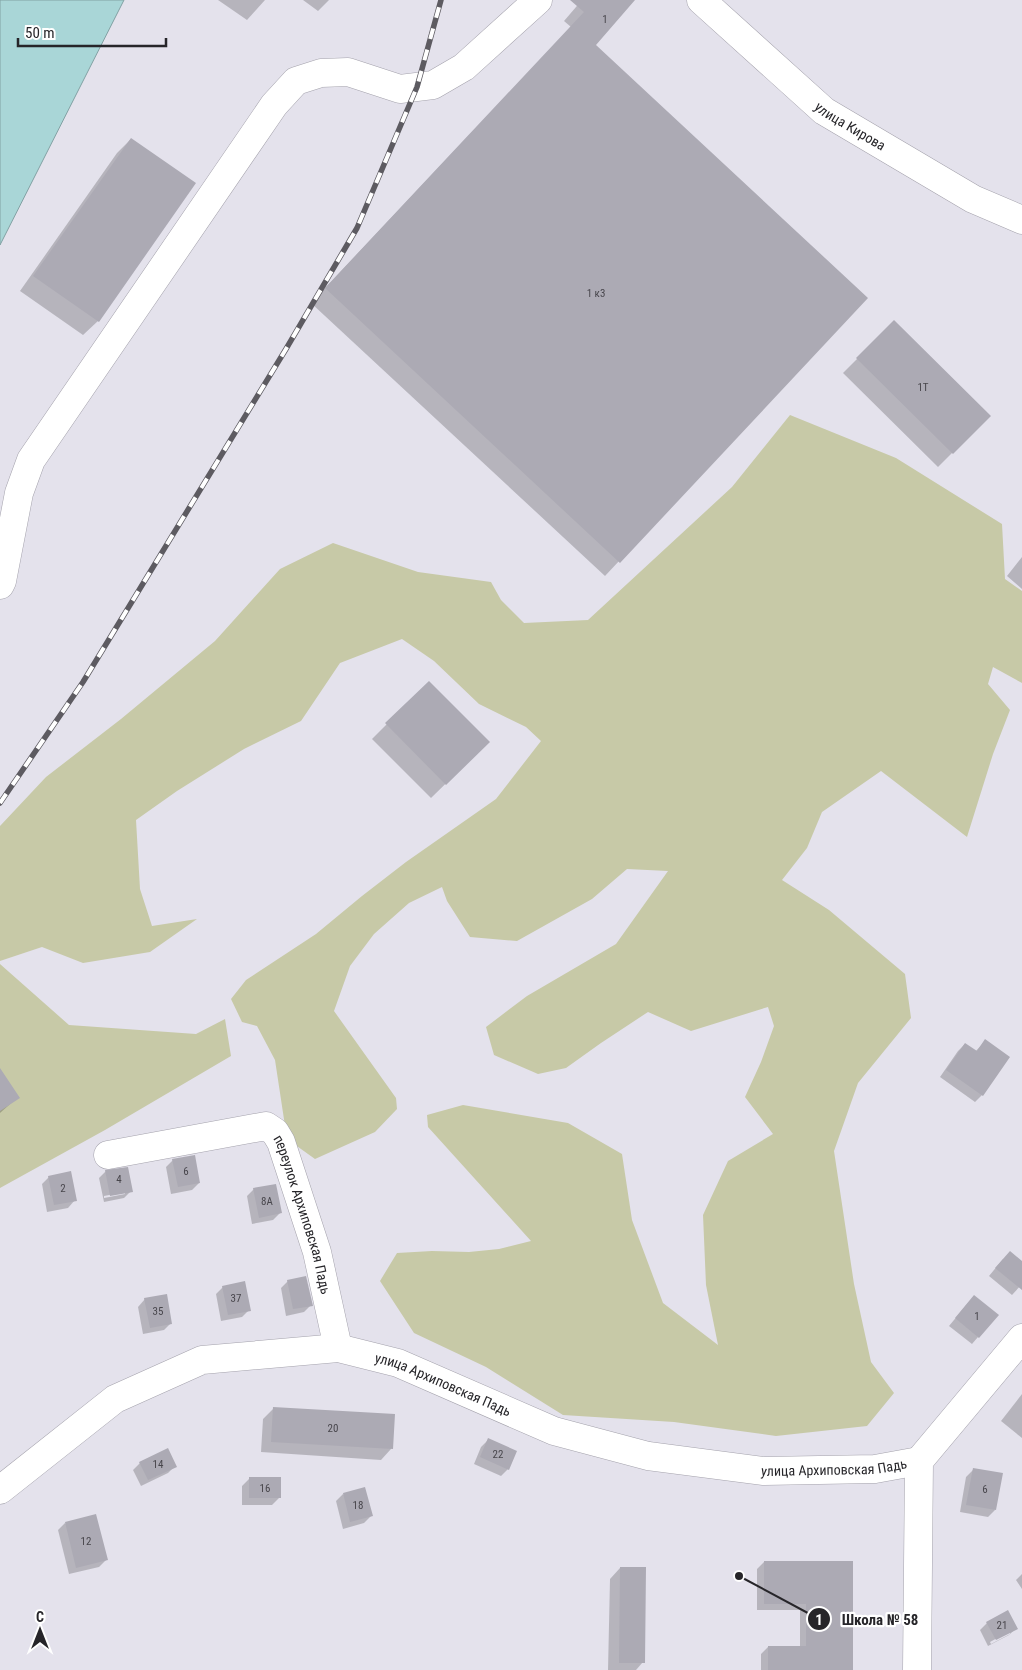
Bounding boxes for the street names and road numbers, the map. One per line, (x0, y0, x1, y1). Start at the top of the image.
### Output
street label: улица Кирова (812, 99, 888, 154)
street label: переулок Архиповская Падь (271, 1132, 334, 1296)
street label: улица Архиповская Падь (373, 1350, 514, 1419)
street label: улица Архиповская Падь (760, 1455, 908, 1479)

